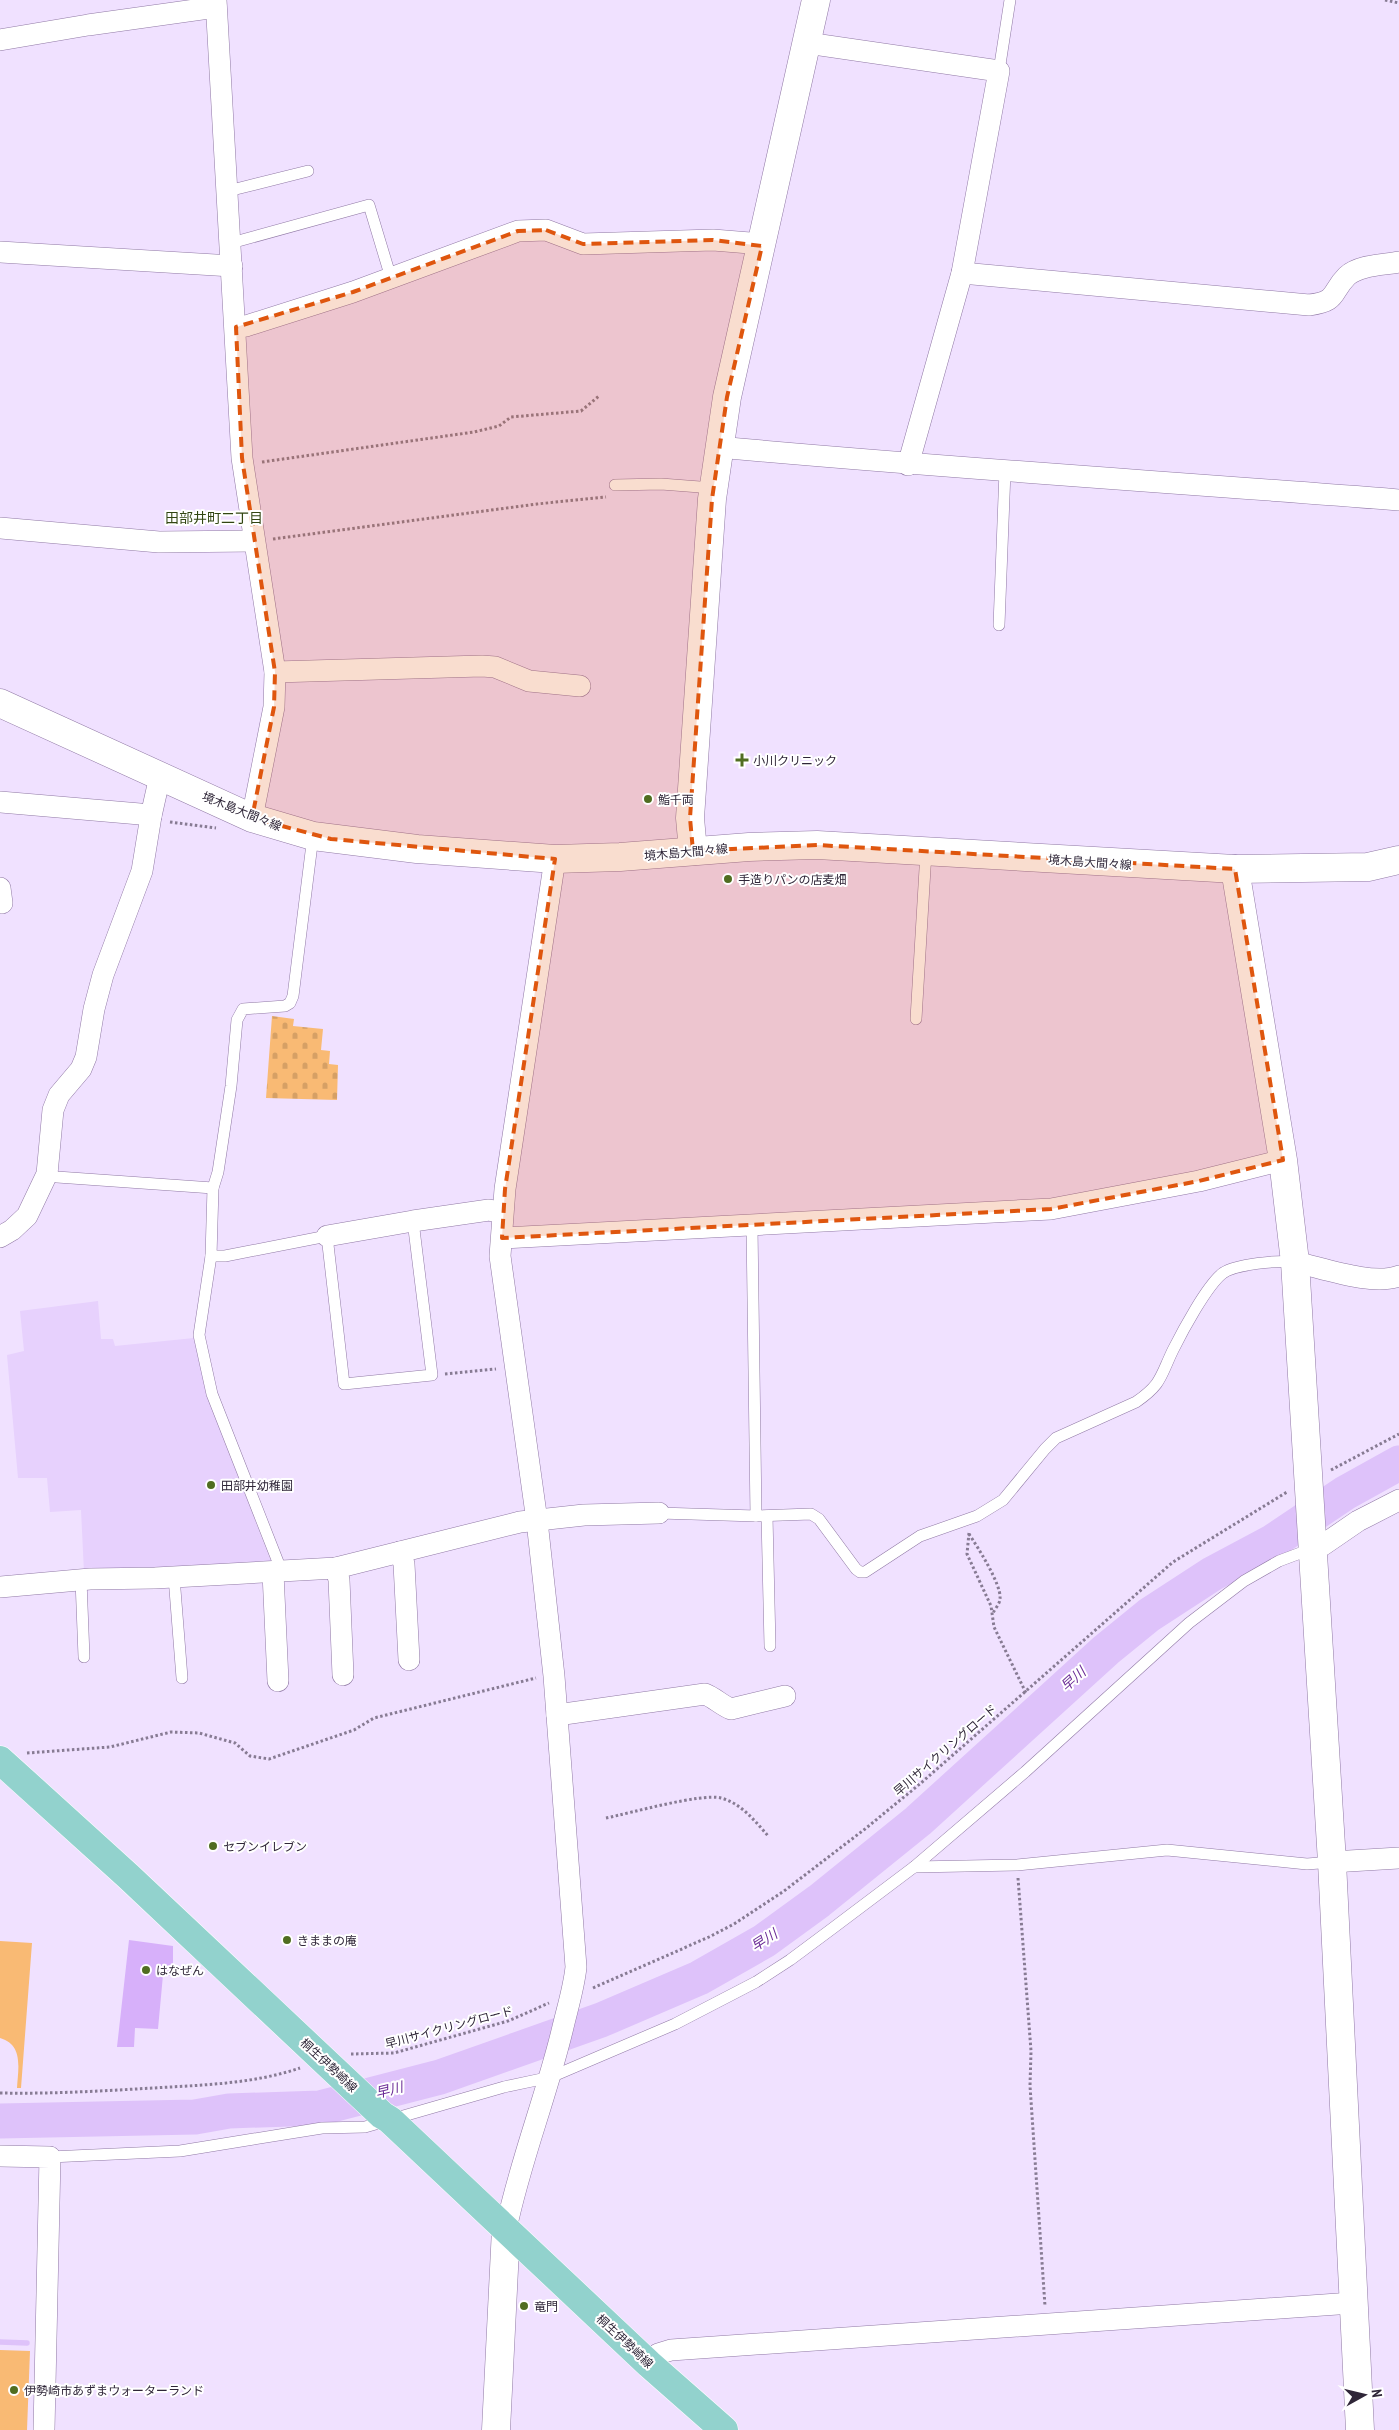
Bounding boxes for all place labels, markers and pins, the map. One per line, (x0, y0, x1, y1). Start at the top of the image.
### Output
marker: 小川クリニック (735, 753, 749, 767)
place label: 小川クリニック (753, 753, 837, 768)
place label: 鮨千両 (658, 792, 694, 807)
marker: 鮨千両 (642, 793, 654, 805)
place label: 手造りパンの店麦畑 (738, 872, 847, 887)
marker: 手造りパンの店麦畑 (722, 873, 734, 885)
place label: 田部井幼稚園 (221, 1478, 293, 1493)
marker: 田部井幼稚園 (205, 1479, 217, 1491)
place label: セブンイレブン (223, 1839, 307, 1854)
marker: セブンイレブン (207, 1840, 219, 1852)
place label: きままの庵 (297, 1933, 357, 1948)
marker: きままの庵 (281, 1934, 293, 1946)
place label: はなぜん (156, 1963, 204, 1978)
marker: はなぜん (140, 1964, 152, 1976)
place label: 竜門 (534, 2299, 558, 2314)
marker: 竜門 (518, 2300, 530, 2312)
place label: 伊勢崎市あずまウォーターランド (24, 2383, 204, 2398)
marker: 伊勢崎市あずまウォーターランド (8, 2384, 20, 2396)

